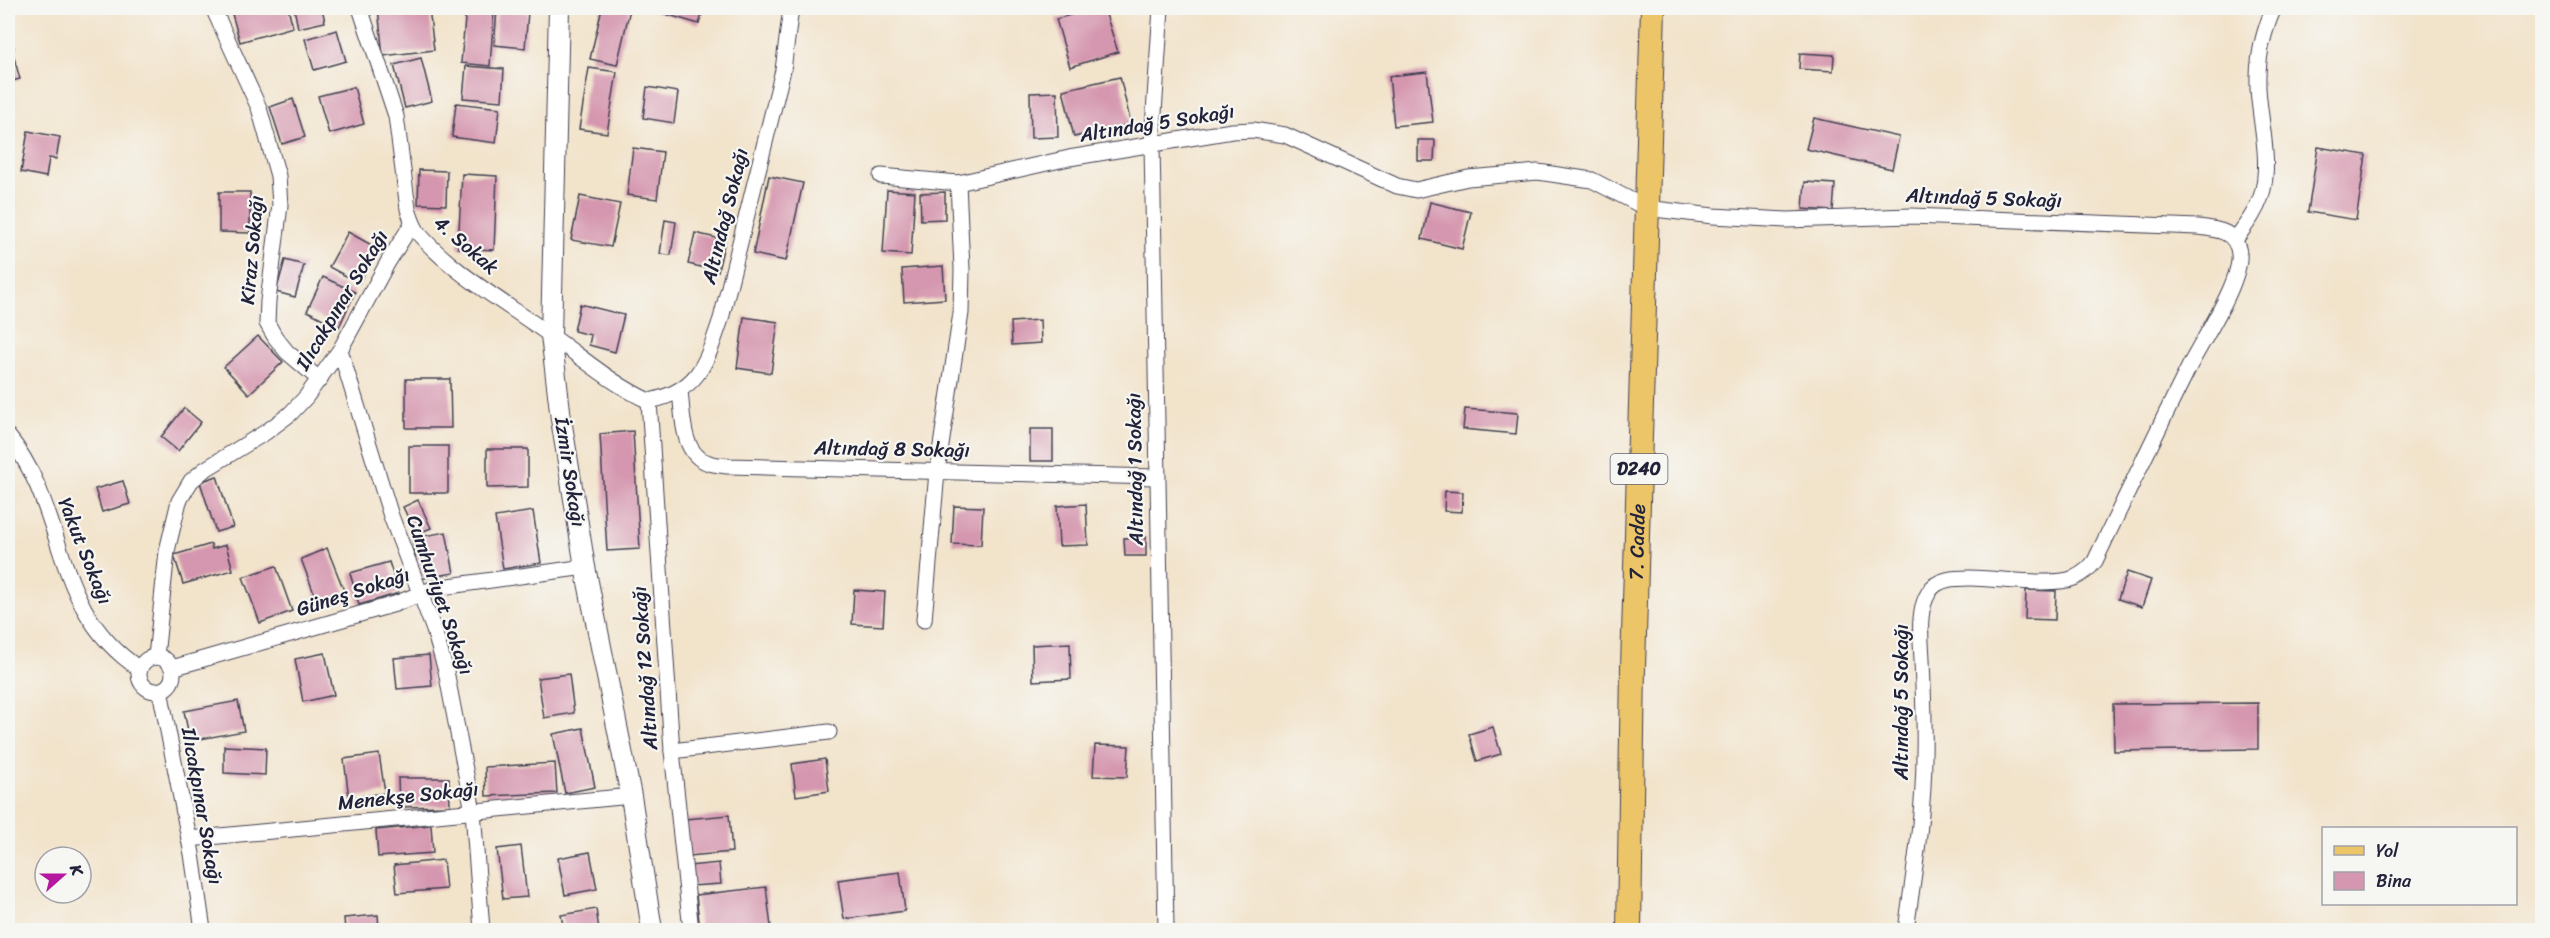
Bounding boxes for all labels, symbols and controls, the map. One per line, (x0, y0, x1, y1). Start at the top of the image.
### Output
street label: Altındağ 5 Sokağı (1076, 94, 1237, 153)
street label: Altındağ Sokağı (691, 144, 759, 289)
street label: Altındağ 5 Sokağı (1904, 178, 2063, 218)
street label: Kiraz Sokağı (230, 194, 274, 306)
street label: 4. Sokak (425, 206, 507, 284)
street label: Ilıcakpınar Sokağı (286, 223, 398, 378)
street label: Altındağ 1 Sokağı (1116, 392, 1154, 547)
street label: İzmir Sokağı (544, 414, 596, 529)
street label: Altındağ 8 Sokağı (813, 430, 970, 468)
road number: D240 (1610, 454, 1668, 484)
street label: Yakut Sokağı (48, 492, 122, 610)
street label: 7. Cadde (1618, 503, 1655, 581)
street label: Cumhuriyet Sokağı (396, 510, 484, 680)
street label: Güneş Sokağı (292, 557, 414, 627)
street label: Altındağ 12 Sokağı (622, 585, 668, 752)
street label: Altındağ 5 Sokağı (1884, 624, 1919, 781)
street label: Ilıcakpınar Sokağı (171, 724, 233, 887)
street label: Menekşe Sokağı (336, 771, 480, 821)
legend (2322, 827, 2517, 905)
text: Yol (2376, 835, 2399, 867)
north arrow (33, 845, 93, 905)
text: K (61, 859, 92, 881)
text: Bina (2376, 865, 2412, 897)

